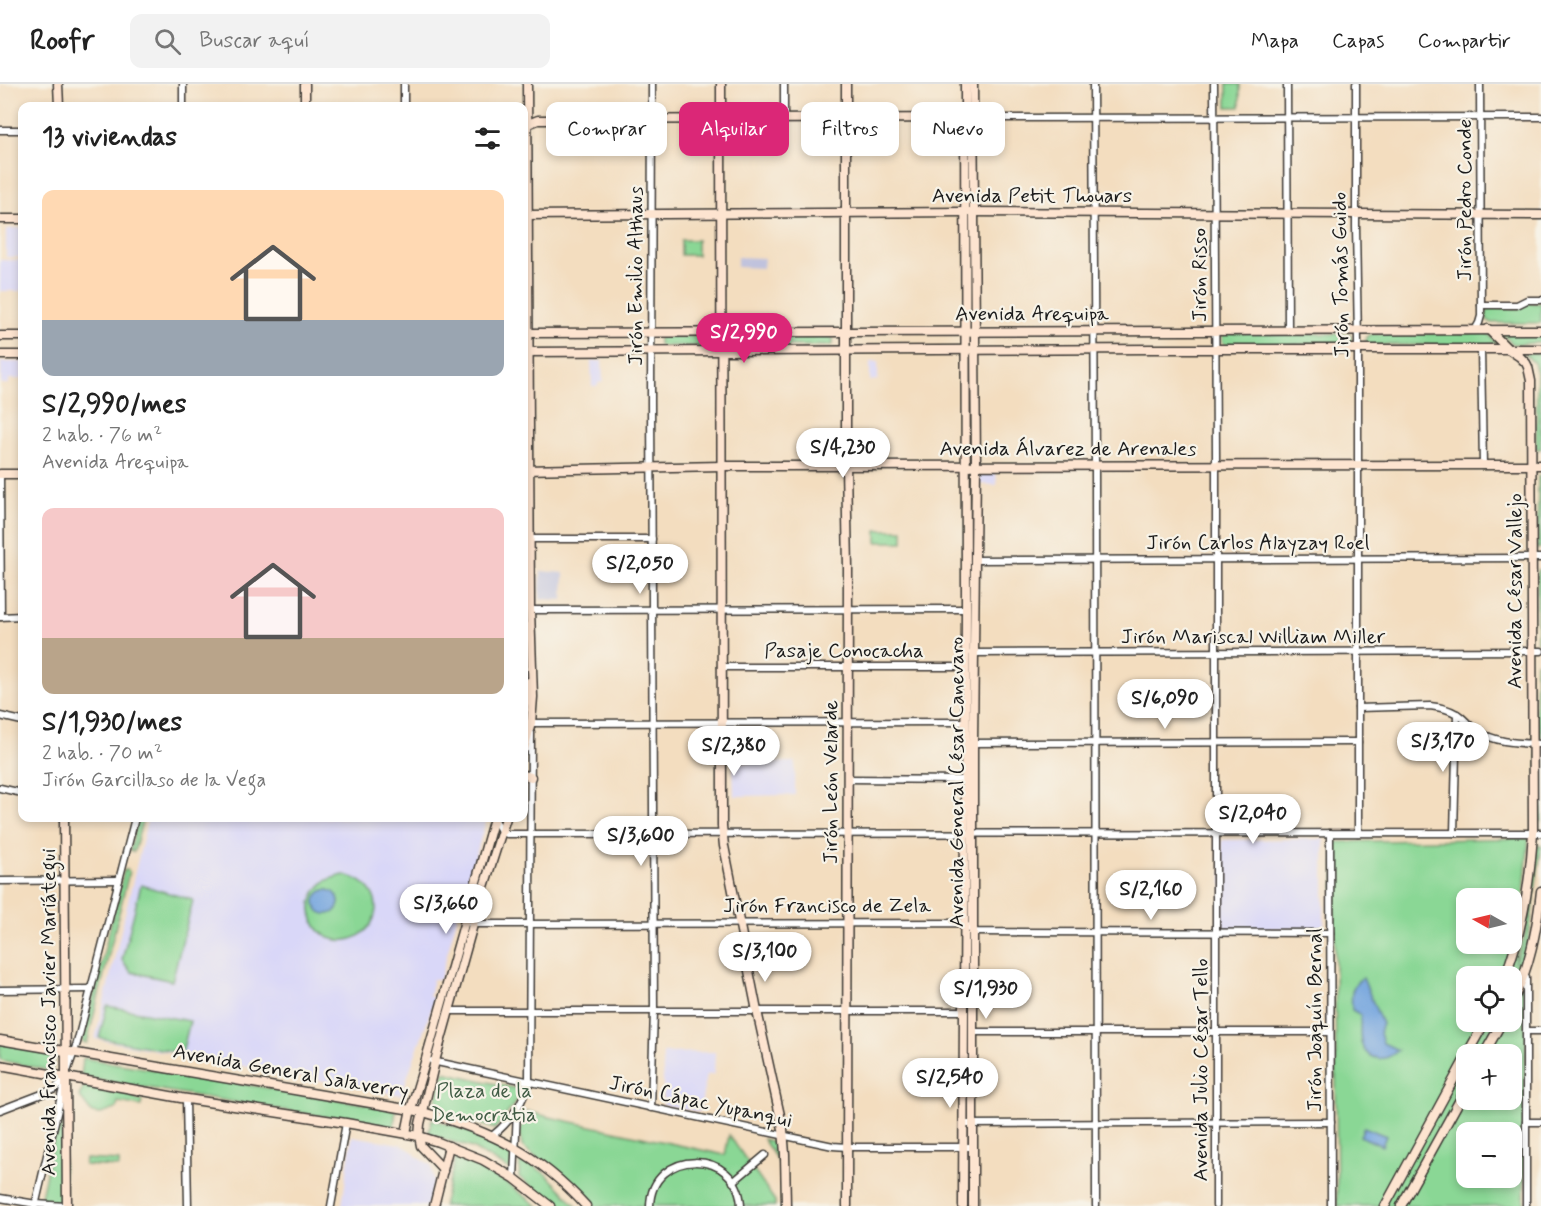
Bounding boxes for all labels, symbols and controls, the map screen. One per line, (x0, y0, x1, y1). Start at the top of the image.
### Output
search box (130, 14, 550, 68)
text: Roofr (30, 23, 94, 60)
icon: search (151, 25, 184, 58)
text: Buscar aquí (199, 27, 310, 55)
text: Mapa (1251, 27, 1299, 55)
text: Capas (1332, 27, 1385, 55)
text: Compartir (1418, 27, 1511, 55)
chip: Comprar (546, 102, 667, 156)
chip: Alquilar (679, 102, 789, 156)
chip: Filtros (801, 102, 899, 156)
chip: Nuevo (911, 102, 1005, 156)
street label: Jirón Pedro Conde (1451, 119, 1479, 281)
text: 13 viviendas (42, 121, 177, 155)
icon: filters (471, 122, 504, 155)
street label: Avenida Petit Thouars (932, 182, 1132, 210)
street label: Jirón Emilio Althaus (622, 186, 650, 366)
street label: Jirón Tomás Guido (1326, 192, 1356, 358)
street label: Jirón Risso (1186, 228, 1214, 322)
icon: home (219, 229, 327, 337)
street label: Avenida Arequipa (955, 300, 1109, 328)
pin: S/2,990 (689, 313, 799, 364)
text: S/2,990 (710, 319, 778, 346)
text: S/2,990/mes (42, 388, 186, 422)
text: 2 hab. · 76 m² (42, 422, 162, 449)
pin: S/4,230 (788, 428, 898, 479)
text: S/4,230 (810, 434, 876, 461)
street label: Avenida Álvarez de Arenales (939, 435, 1197, 463)
text: Avenida Arequipa (42, 449, 189, 476)
street label: Avenida César Vallejo (1501, 493, 1529, 689)
street label: Jirón Carlos Alayzay Roel (1146, 529, 1370, 557)
pin: S/2,050 (585, 544, 695, 595)
icon: home (219, 547, 327, 655)
text: S/2,050 (606, 550, 674, 577)
street label: Jirón Mariscal William Miller (1121, 623, 1386, 651)
street label: Pasaje Conocacha (764, 637, 924, 665)
street label: Avenida General César Canevaro (943, 637, 971, 927)
pin: S/6,090 (1110, 679, 1220, 730)
text: S/6,090 (1131, 685, 1199, 712)
street label: Jirón León Velarde (817, 700, 845, 864)
text: S/1,930/mes (42, 706, 182, 740)
pin: S/3,170 (1388, 722, 1498, 773)
pin: S/2,380 (679, 726, 789, 777)
text: S/3,170 (1411, 728, 1475, 755)
text: S/2,380 (702, 732, 766, 759)
text: 2 hab. · 70 m² (42, 740, 163, 767)
text: Jirón Garcillaso de la Vega (42, 767, 266, 794)
pin: S/2,040 (1198, 794, 1308, 845)
text: S/2,040 (1219, 800, 1287, 827)
pin: S/3,600 (586, 816, 696, 867)
text: S/3,600 (607, 822, 675, 849)
street label: Avenida Francisco Javier Mariátegui (35, 848, 65, 1176)
pin: S/2,160 (1096, 870, 1206, 921)
text: S/2,160 (1119, 876, 1183, 903)
pin: S/3,660 (391, 884, 501, 935)
north arrow (1456, 888, 1522, 954)
map controls (1456, 888, 1522, 1188)
text: S/3,660 (414, 890, 478, 917)
street label: Jirón Francisco de Zela (723, 892, 931, 920)
street label: Jirón Joaquín Bernal (1301, 928, 1329, 1112)
pin: S/3,100 (710, 932, 820, 983)
text: S/3,100 (733, 938, 797, 965)
street label: Avenida Julio César Tello (1187, 958, 1215, 1182)
button: locate (1456, 966, 1522, 1032)
pin: S/1,930 (931, 969, 1041, 1020)
text: S/1,930 (954, 975, 1018, 1002)
street label: Avenida General Salaverry (171, 1037, 411, 1106)
button: + (1456, 1044, 1522, 1110)
pin: S/2,540 (895, 1058, 1005, 1109)
text: S/2,540 (916, 1064, 984, 1091)
street label: Jirón Cápac Yupanqui (607, 1069, 795, 1135)
park label: Plaza de la Democratia (431, 1077, 537, 1129)
button: − (1456, 1122, 1522, 1188)

